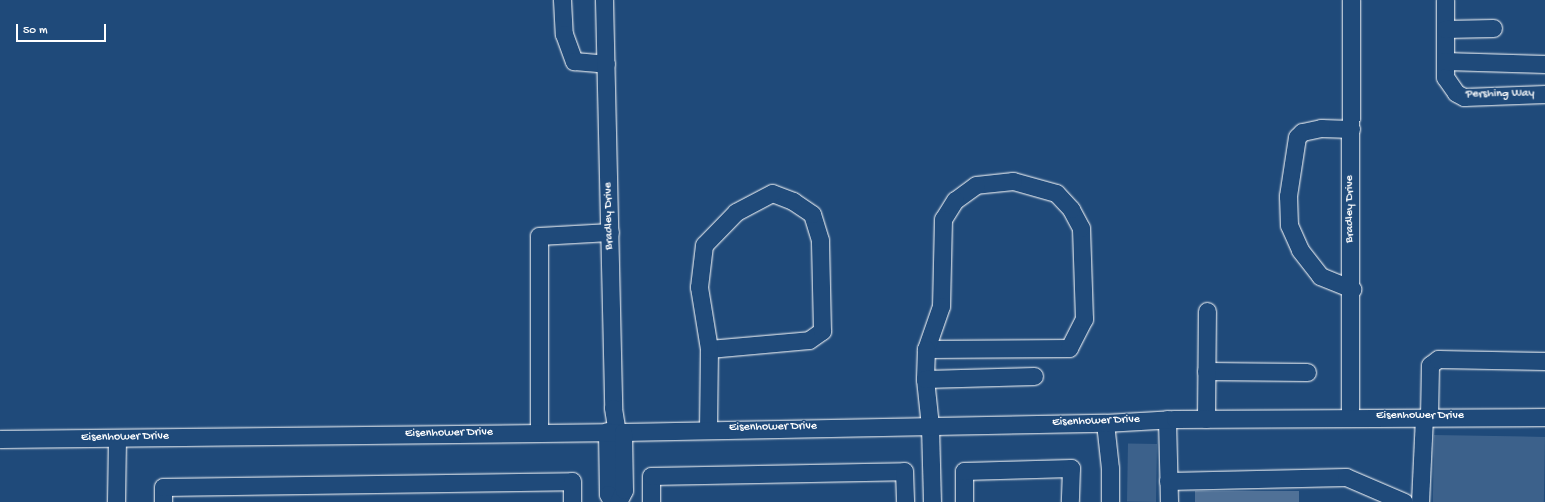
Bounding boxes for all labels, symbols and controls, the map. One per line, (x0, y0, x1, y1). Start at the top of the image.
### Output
scale bar (18, 16, 108, 42)
text: 50 m (23, 24, 48, 38)
street label: Pershing Way (1466, 87, 1534, 103)
street label: Bradley Drive (1344, 175, 1358, 243)
street label: Bradley Drive (602, 182, 618, 250)
street label: Eisenhower Drive (1376, 410, 1464, 424)
street label: Eisenhower Drive (1052, 413, 1140, 431)
street label: Eisenhower Drive (729, 420, 817, 436)
street label: Eisenhower Drive (405, 426, 493, 442)
street label: Eisenhower Drive (81, 430, 169, 446)

